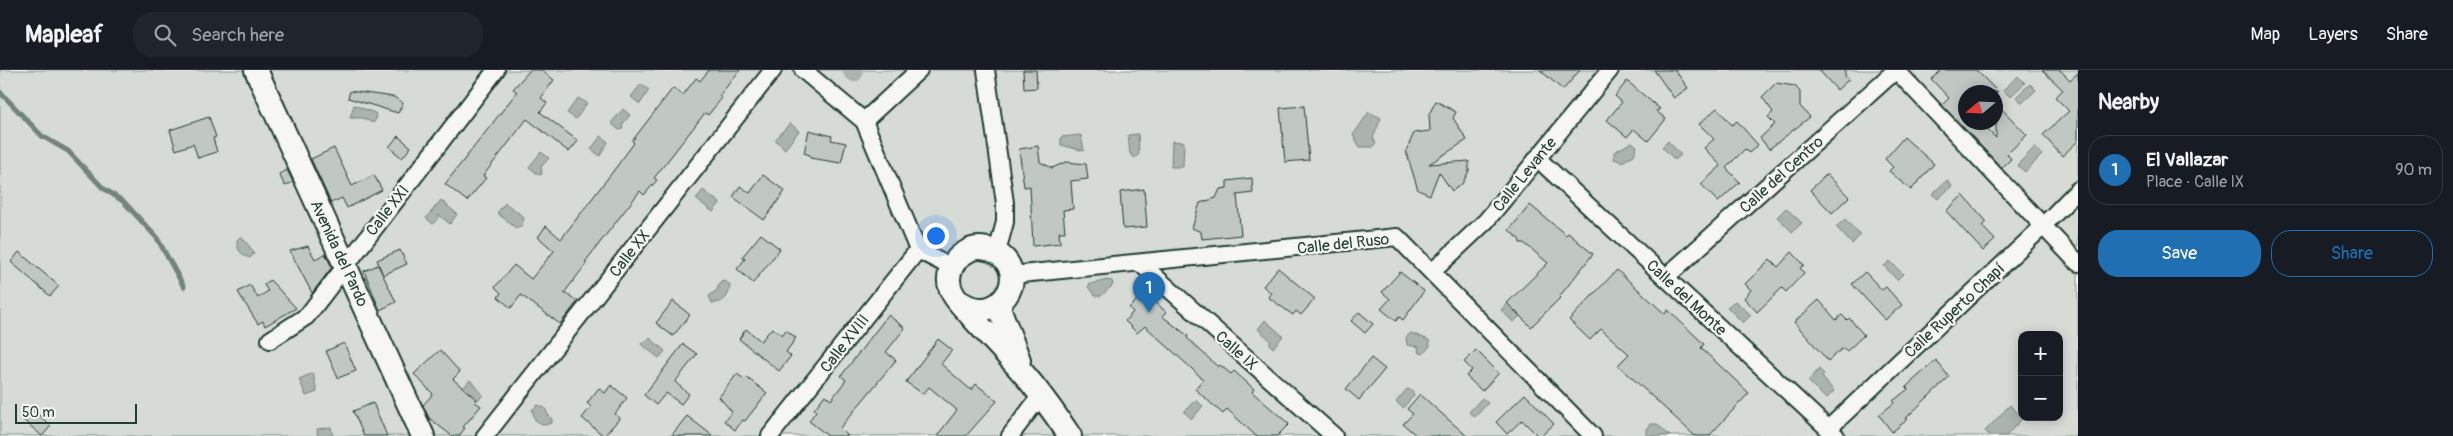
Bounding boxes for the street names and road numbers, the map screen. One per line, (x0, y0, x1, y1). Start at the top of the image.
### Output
street label: Calle del Centro (1736, 132, 1828, 218)
street label: Calle Levante (1488, 133, 1561, 216)
street label: Calle XXI (362, 181, 414, 240)
street label: Avenida del Pardo (306, 197, 373, 310)
street label: Calle XX (605, 226, 654, 281)
street label: Calle del Ruso (1296, 229, 1391, 259)
street label: Calle del Monte (1642, 255, 1731, 340)
street label: Calle Ruperto Chapí (1900, 259, 2009, 362)
street label: Calle XVIII (816, 310, 874, 377)
street label: Calle IX (1211, 327, 1262, 375)

